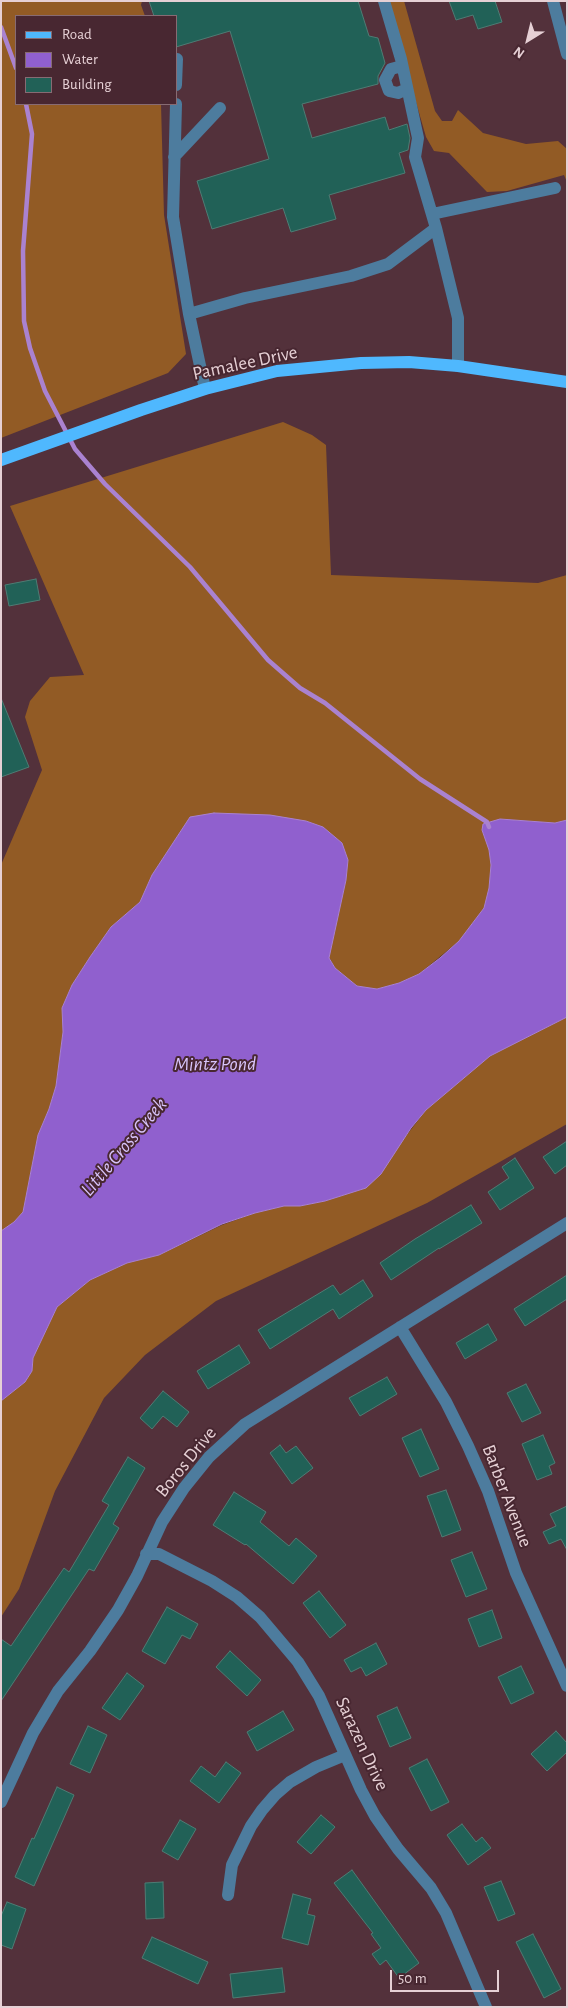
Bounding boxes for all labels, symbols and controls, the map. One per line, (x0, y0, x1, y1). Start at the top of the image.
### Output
legend (15, 15, 178, 105)
north arrow (503, 15, 553, 65)
text: Road (62, 27, 92, 42)
text: N (511, 44, 527, 61)
text: Water (62, 52, 98, 67)
text: Building (62, 77, 112, 92)
street label: Pamalee Drive (190, 341, 300, 385)
water label: Mintz Pond (174, 1052, 256, 1076)
water label: Little Cross Creek (76, 1093, 172, 1201)
street label: Boros Drive (151, 1422, 221, 1502)
street label: Barber Avenue (477, 1441, 537, 1551)
street label: Sarazen Drive (330, 1694, 394, 1794)
scale bar (393, 1960, 502, 1992)
text: 50 m (398, 1971, 427, 1986)

